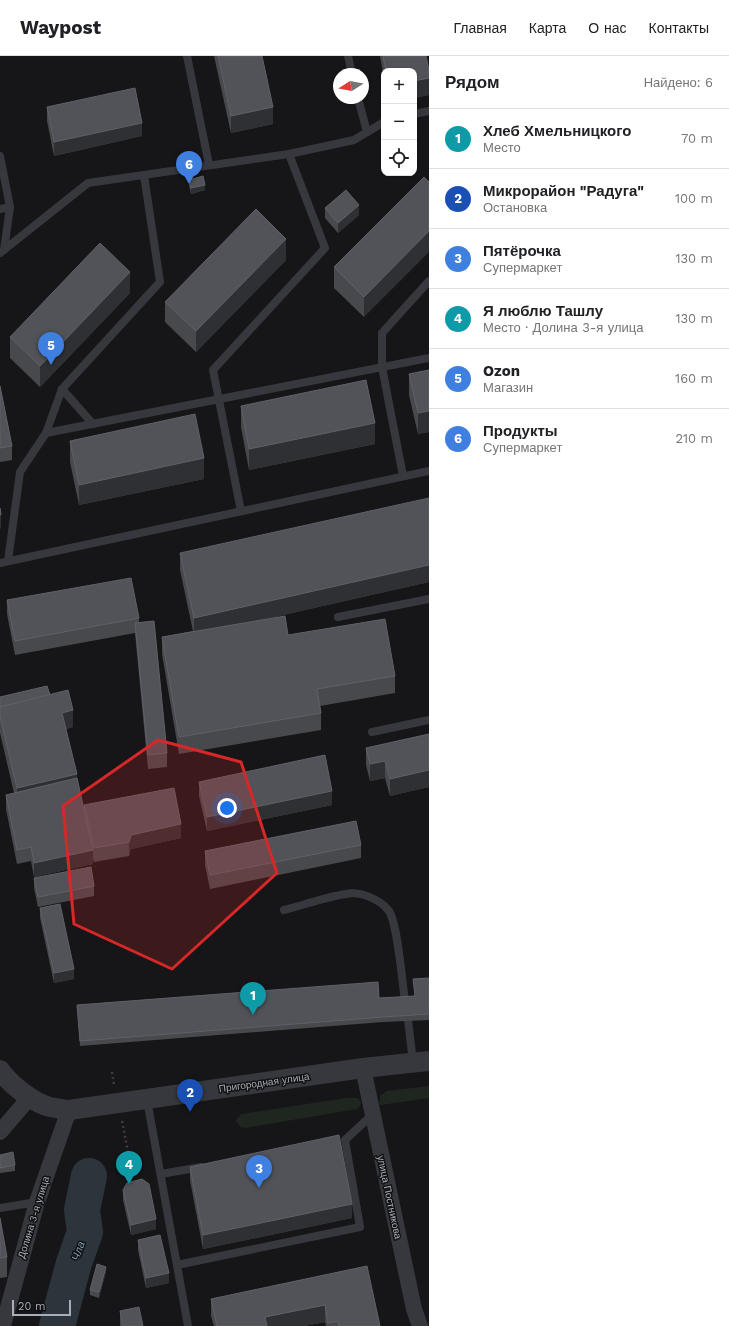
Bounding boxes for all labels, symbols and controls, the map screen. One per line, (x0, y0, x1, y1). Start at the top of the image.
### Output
text: Waypost (20, 16, 101, 39)
text: Главная (454, 20, 507, 36)
text: Карта (529, 20, 566, 36)
text: О нас (588, 20, 627, 36)
text: Контакты (649, 20, 709, 36)
north arrow (333, 68, 369, 104)
map controls (381, 68, 417, 176)
button: + (381, 68, 417, 104)
text: Рядом (445, 72, 500, 92)
text: Найдено: 6 (644, 75, 713, 90)
button: − (381, 104, 417, 140)
text: Хлеб Хмельницкого (483, 122, 631, 140)
text: 1 (455, 131, 461, 146)
text: 70 m (681, 131, 713, 146)
button: locate (381, 140, 417, 176)
text: Место (483, 140, 521, 155)
pin: 6 (176, 151, 202, 184)
text: Микрорайон "Радуга" (483, 182, 644, 200)
text: 2 (454, 191, 462, 206)
text: 100 m (675, 191, 713, 206)
text: Остановка (483, 200, 547, 215)
text: Пятёрочка (483, 242, 561, 260)
text: 3 (454, 251, 462, 266)
text: 130 m (675, 251, 713, 266)
text: Супермаркет (483, 260, 562, 275)
text: Я люблю Ташлу (483, 302, 603, 320)
text: 4 (454, 311, 462, 326)
text: 130 m (675, 311, 713, 326)
text: Место · Долина 3-я улица (483, 320, 644, 335)
pin: 5 (38, 332, 64, 365)
text: Ozon (483, 362, 520, 380)
text: 5 (454, 371, 462, 386)
text: 160 m (675, 371, 713, 386)
text: Магазин (483, 380, 533, 395)
text: Продукты (483, 422, 558, 440)
text: 6 (454, 431, 462, 446)
text: 210 m (675, 431, 713, 446)
text: Супермаркет (483, 440, 562, 455)
your location (217, 798, 237, 818)
pin: 1 (240, 982, 266, 1015)
street label: Пригородная улица (218, 1071, 311, 1094)
pin: 2 (177, 1079, 203, 1112)
pin: 4 (116, 1151, 142, 1184)
street label: улица Постникова (375, 1154, 404, 1240)
pin: 3 (246, 1155, 272, 1188)
street label: Долина 3-я улица (16, 1174, 51, 1260)
water label: Чла (69, 1240, 88, 1263)
scale bar (12, 1298, 71, 1317)
text: 20 m (18, 1300, 46, 1313)

